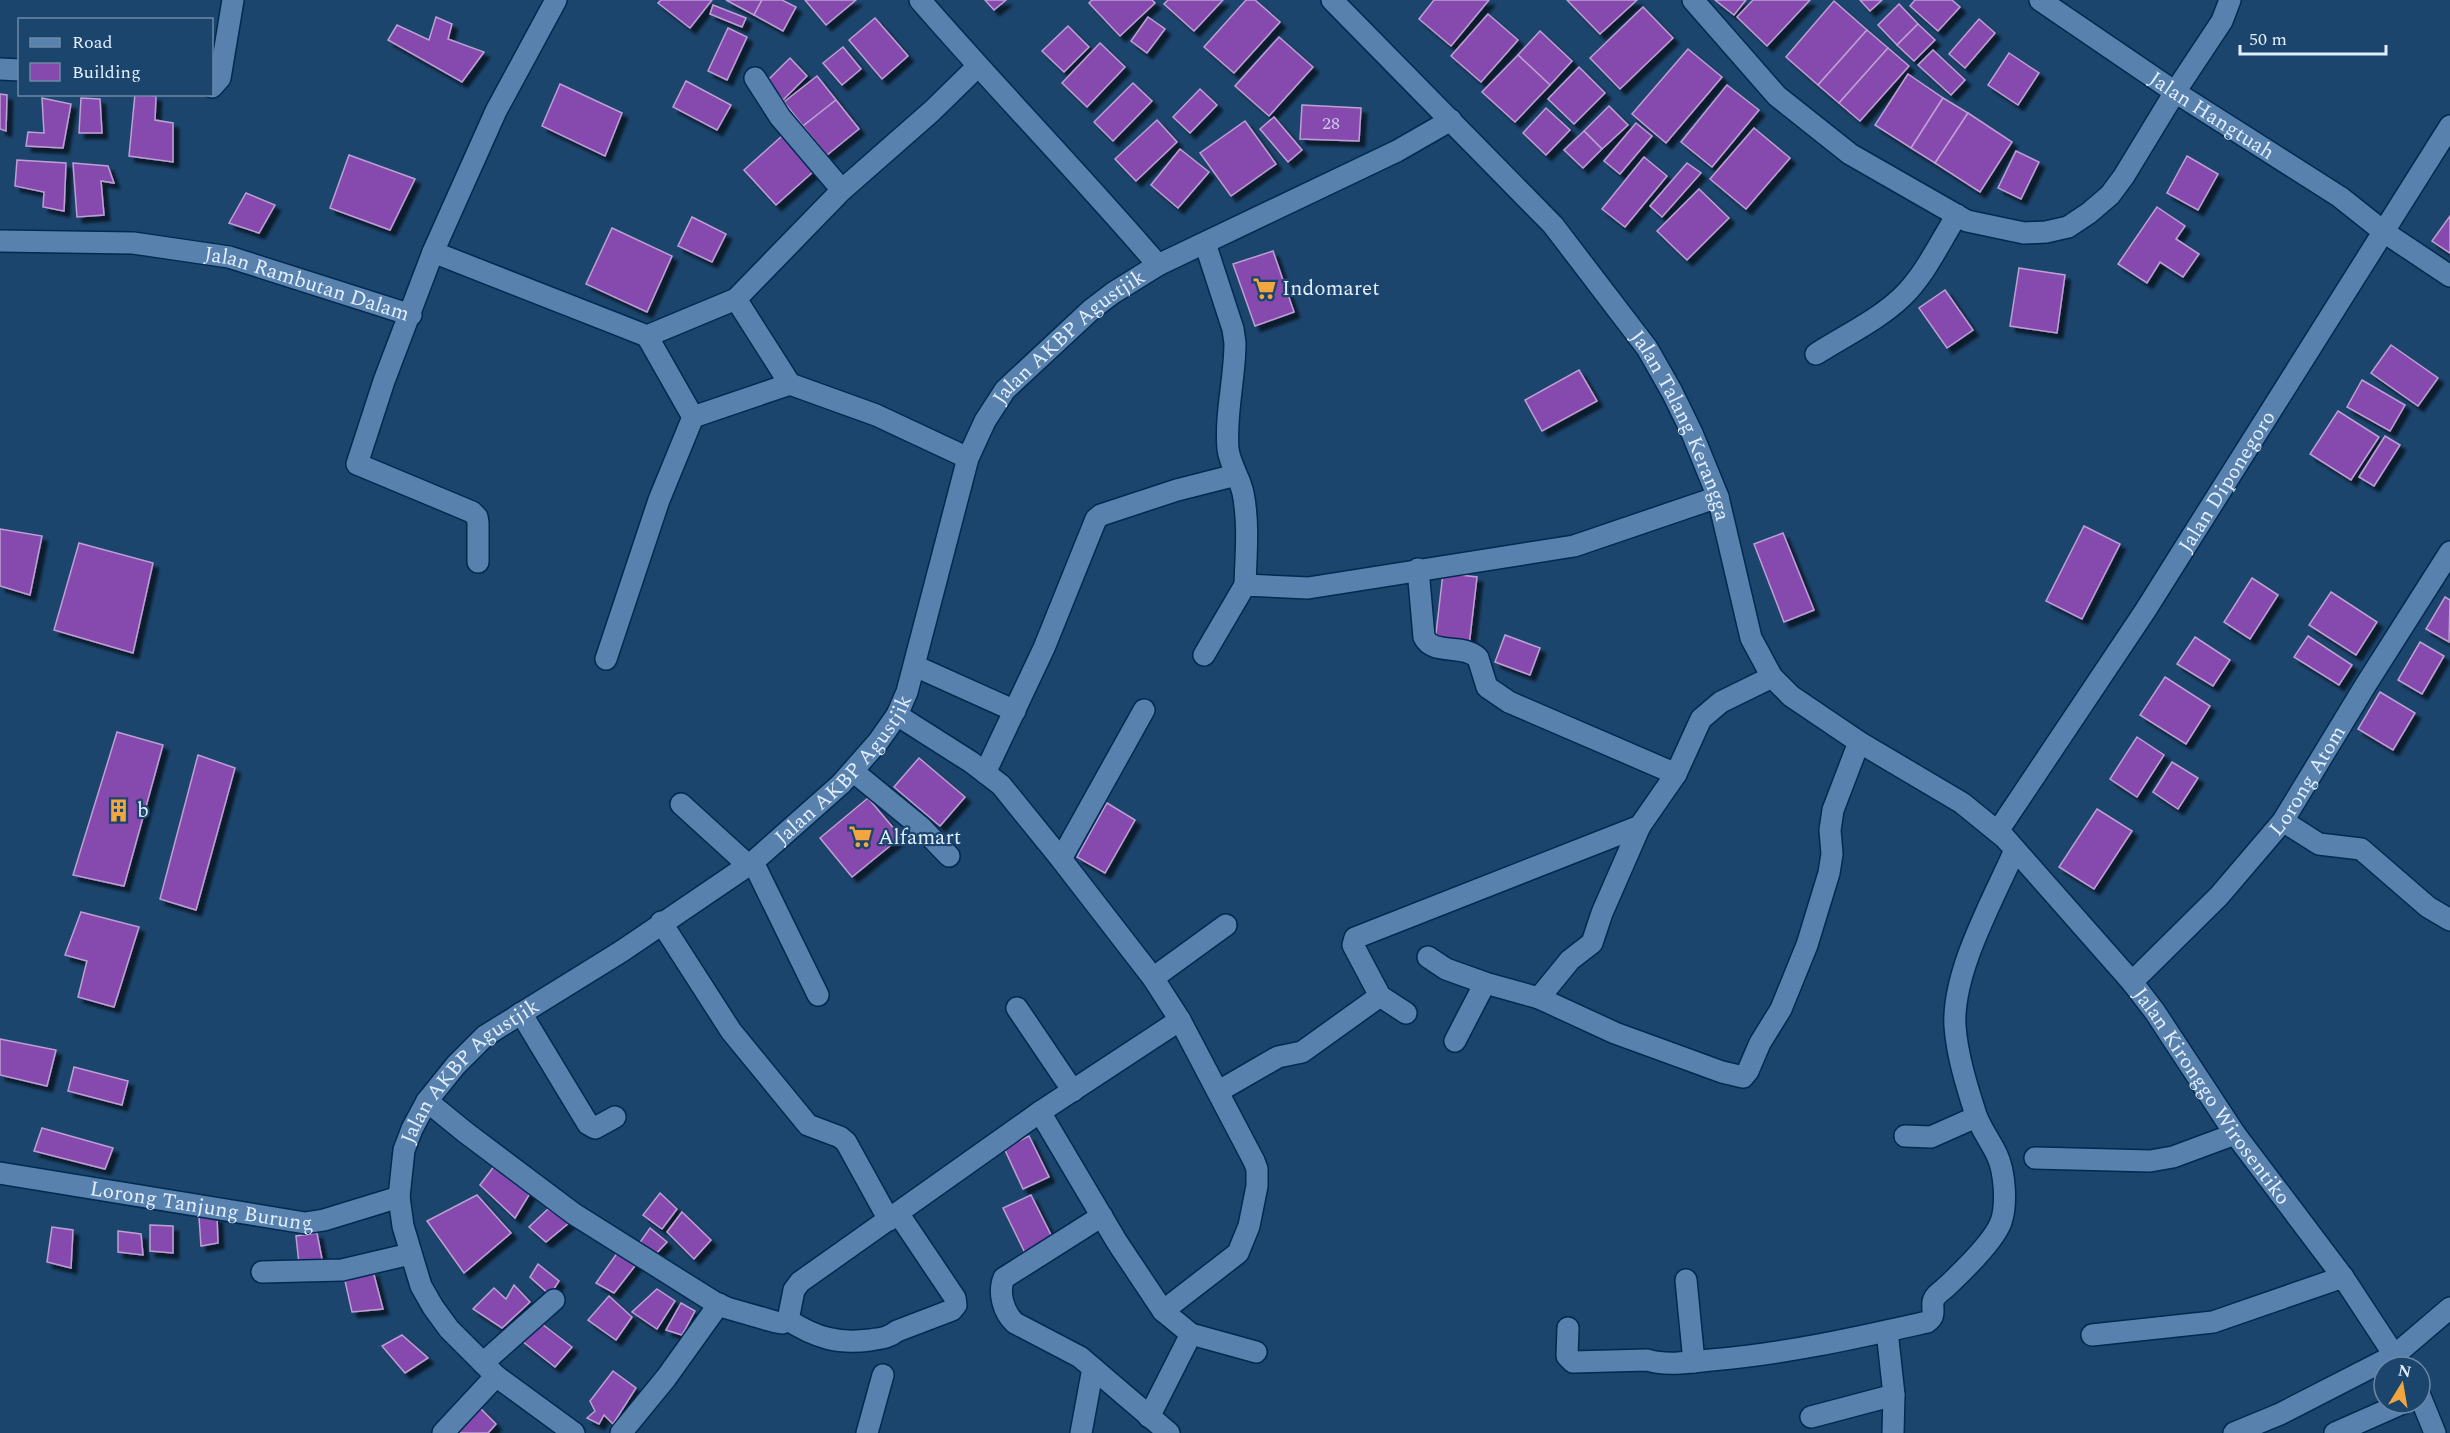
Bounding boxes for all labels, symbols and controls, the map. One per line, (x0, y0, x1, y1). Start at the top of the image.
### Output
legend (18, 18, 213, 96)
scale bar (2240, 18, 2386, 56)
text: 50 m (2249, 26, 2287, 53)
text: Road (72, 29, 113, 56)
text: Building (72, 59, 141, 86)
street label: Jalan Hangtuah (2142, 64, 2281, 168)
house number: 28 (1322, 110, 1340, 137)
street label: Jalan Rambutan Dalam (202, 239, 413, 331)
street label: Jalan AKBP Agustjik (985, 261, 1152, 411)
place label: Indomaret (1282, 273, 1380, 305)
supermarket icon: Indomaret (1251, 275, 1277, 301)
street label: Jalan Talang Kerangga (1622, 323, 1738, 525)
street label: Jalan Diponegoro (2171, 404, 2284, 559)
street label: Jalan AKBP Agustjik (768, 689, 921, 853)
street label: Lorong Atom (2262, 720, 2354, 844)
place label: b (137, 795, 149, 827)
building icon: b (106, 797, 132, 823)
place label: Alfamart (878, 822, 961, 854)
supermarket icon: Alfamart (847, 824, 873, 850)
street label: Jalan Kironggo Wirosentiko (2125, 981, 2298, 1212)
street label: Jalan AKBP Agustjik (393, 991, 546, 1149)
street label: Lorong Tanjung Burung (87, 1173, 315, 1240)
north arrow (2372, 1355, 2432, 1415)
text: N (2396, 1358, 2413, 1384)

